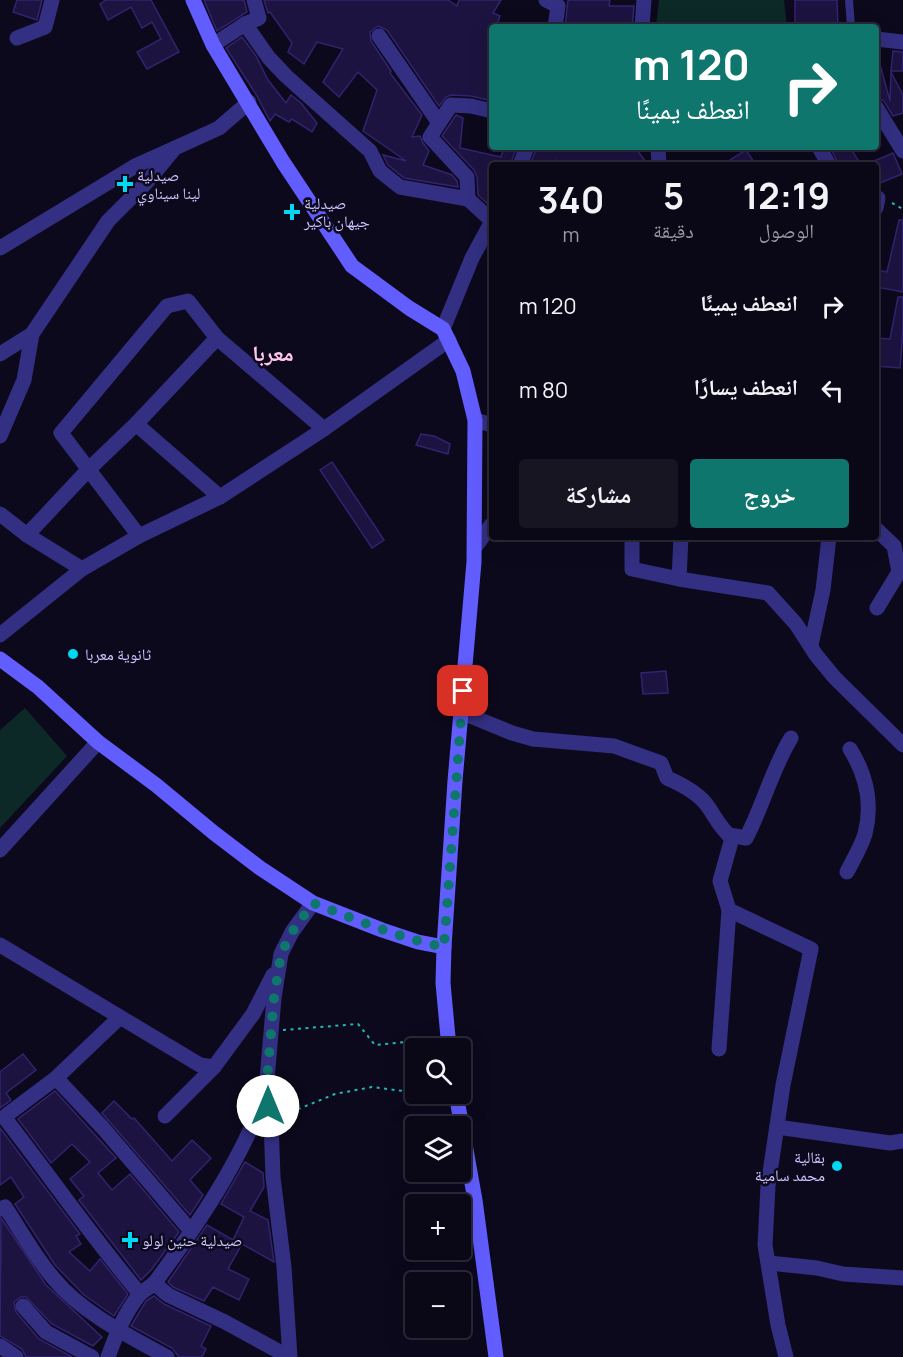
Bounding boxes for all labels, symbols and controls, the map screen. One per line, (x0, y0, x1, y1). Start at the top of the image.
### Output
text: 120 m (633, 35, 750, 93)
icon: right (771, 48, 849, 126)
text: انعطف يمينًا (636, 90, 750, 127)
place label: صيدلية لينا سيناوي (137, 164, 200, 206)
text: 5 (663, 171, 684, 220)
text: 12:19 (743, 171, 830, 220)
text: 340 (538, 175, 604, 224)
marker: صيدلية لينا سيناوي (118, 177, 132, 191)
place label: صيدلية جيهان باكير (303, 192, 370, 232)
marker: صيدلية جيهان باكير (285, 205, 299, 219)
text: دقيقة (653, 217, 694, 244)
text: الوصول (759, 217, 814, 244)
text: m (563, 221, 580, 248)
text: انعطف يمينًا (700, 288, 798, 318)
icon: right (816, 290, 849, 323)
text: 120 m (519, 291, 577, 321)
district label: معربا (252, 338, 294, 368)
text: انعطف يسارًا (694, 372, 798, 402)
icon: left (816, 374, 849, 407)
text: 80 m (519, 375, 568, 405)
button: مشاركة (519, 459, 678, 528)
button: خروج (690, 459, 849, 528)
place label: ثانوية معربا (85, 643, 152, 665)
marker: ثانوية معربا (66, 647, 80, 661)
pin (437, 665, 488, 716)
icon: arrive (446, 674, 479, 707)
map controls (405, 1038, 471, 1338)
button: search (405, 1038, 471, 1104)
position arrow (236, 1074, 300, 1138)
button: layers (405, 1116, 471, 1182)
place label: بقالية محمد سامية (755, 1146, 825, 1186)
marker: بقالية محمد سامية (830, 1159, 844, 1173)
button: + (405, 1194, 471, 1260)
place label: صيدلية حنين لولو (142, 1229, 242, 1251)
marker: صيدلية حنين لولو (123, 1233, 137, 1247)
button: − (405, 1272, 471, 1338)

